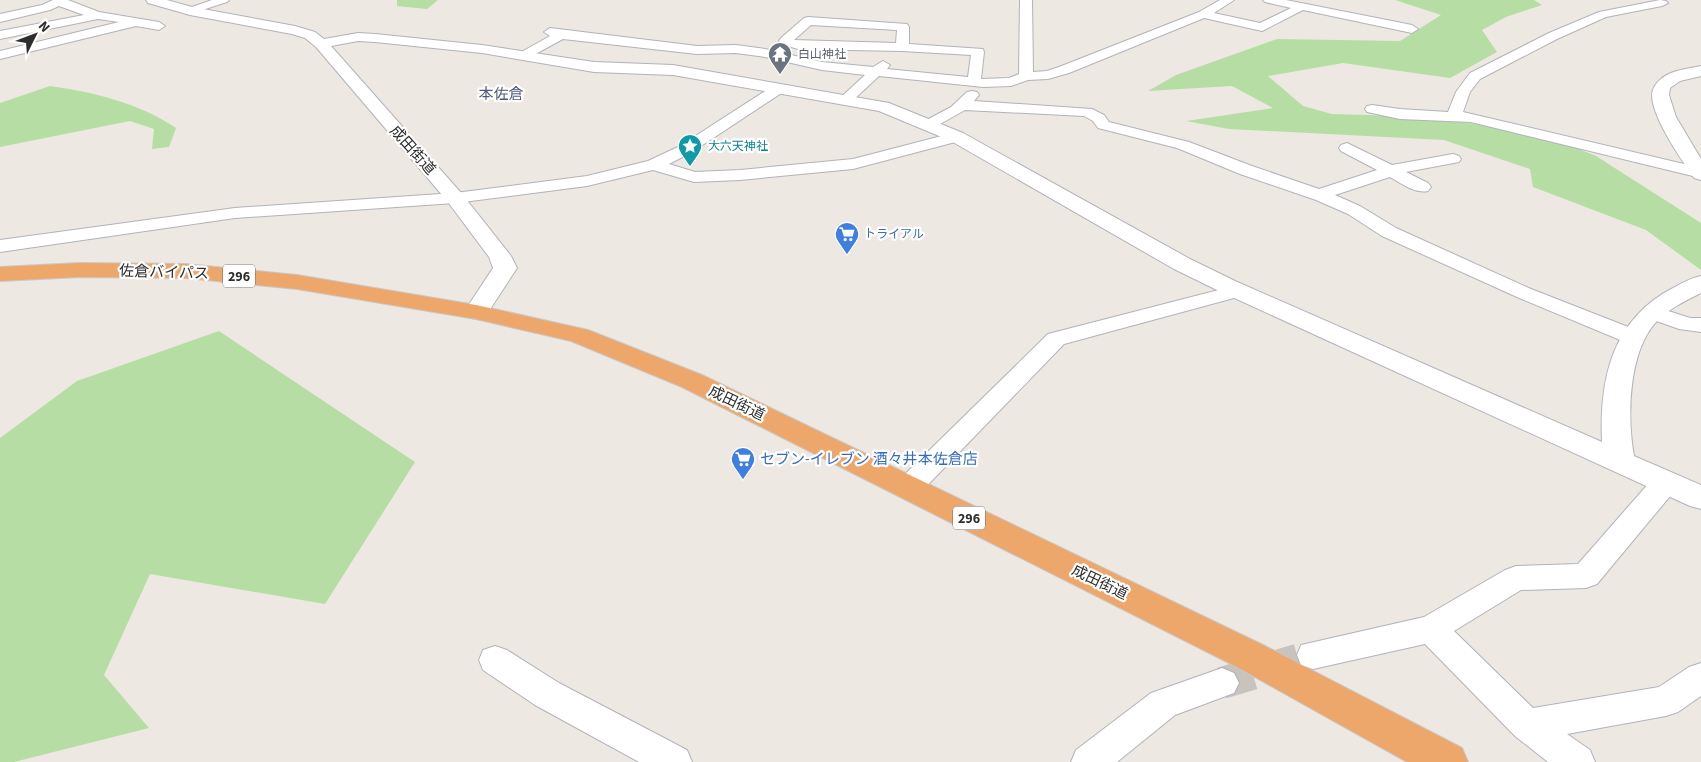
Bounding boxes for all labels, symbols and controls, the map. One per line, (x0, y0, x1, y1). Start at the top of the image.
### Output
north arrow (10, 10, 60, 60)
text: N (33, 17, 54, 37)
temple icon: 白山神社 (767, 41, 793, 75)
place label: 白山神社 (798, 46, 846, 63)
district label: 本佐倉 (478, 84, 524, 105)
street label: 成田街道 (385, 121, 441, 180)
place icon: 大六天神社 (677, 133, 703, 167)
place label: 大六天神社 (708, 138, 768, 155)
supermarket icon: トライアル (834, 221, 860, 255)
place label: トライアル (864, 226, 924, 243)
street label: 佐倉バイパス (119, 260, 209, 285)
road number: 296 (223, 264, 255, 288)
street label: 成田街道 (705, 381, 768, 426)
supermarket icon: セブン-イレブン 酒々井本佐倉店 (730, 446, 756, 480)
place label: セブン-イレブン 酒々井本佐倉店 (760, 449, 978, 470)
road number: 296 (953, 506, 985, 530)
street label: 成田街道 (1068, 560, 1131, 605)

